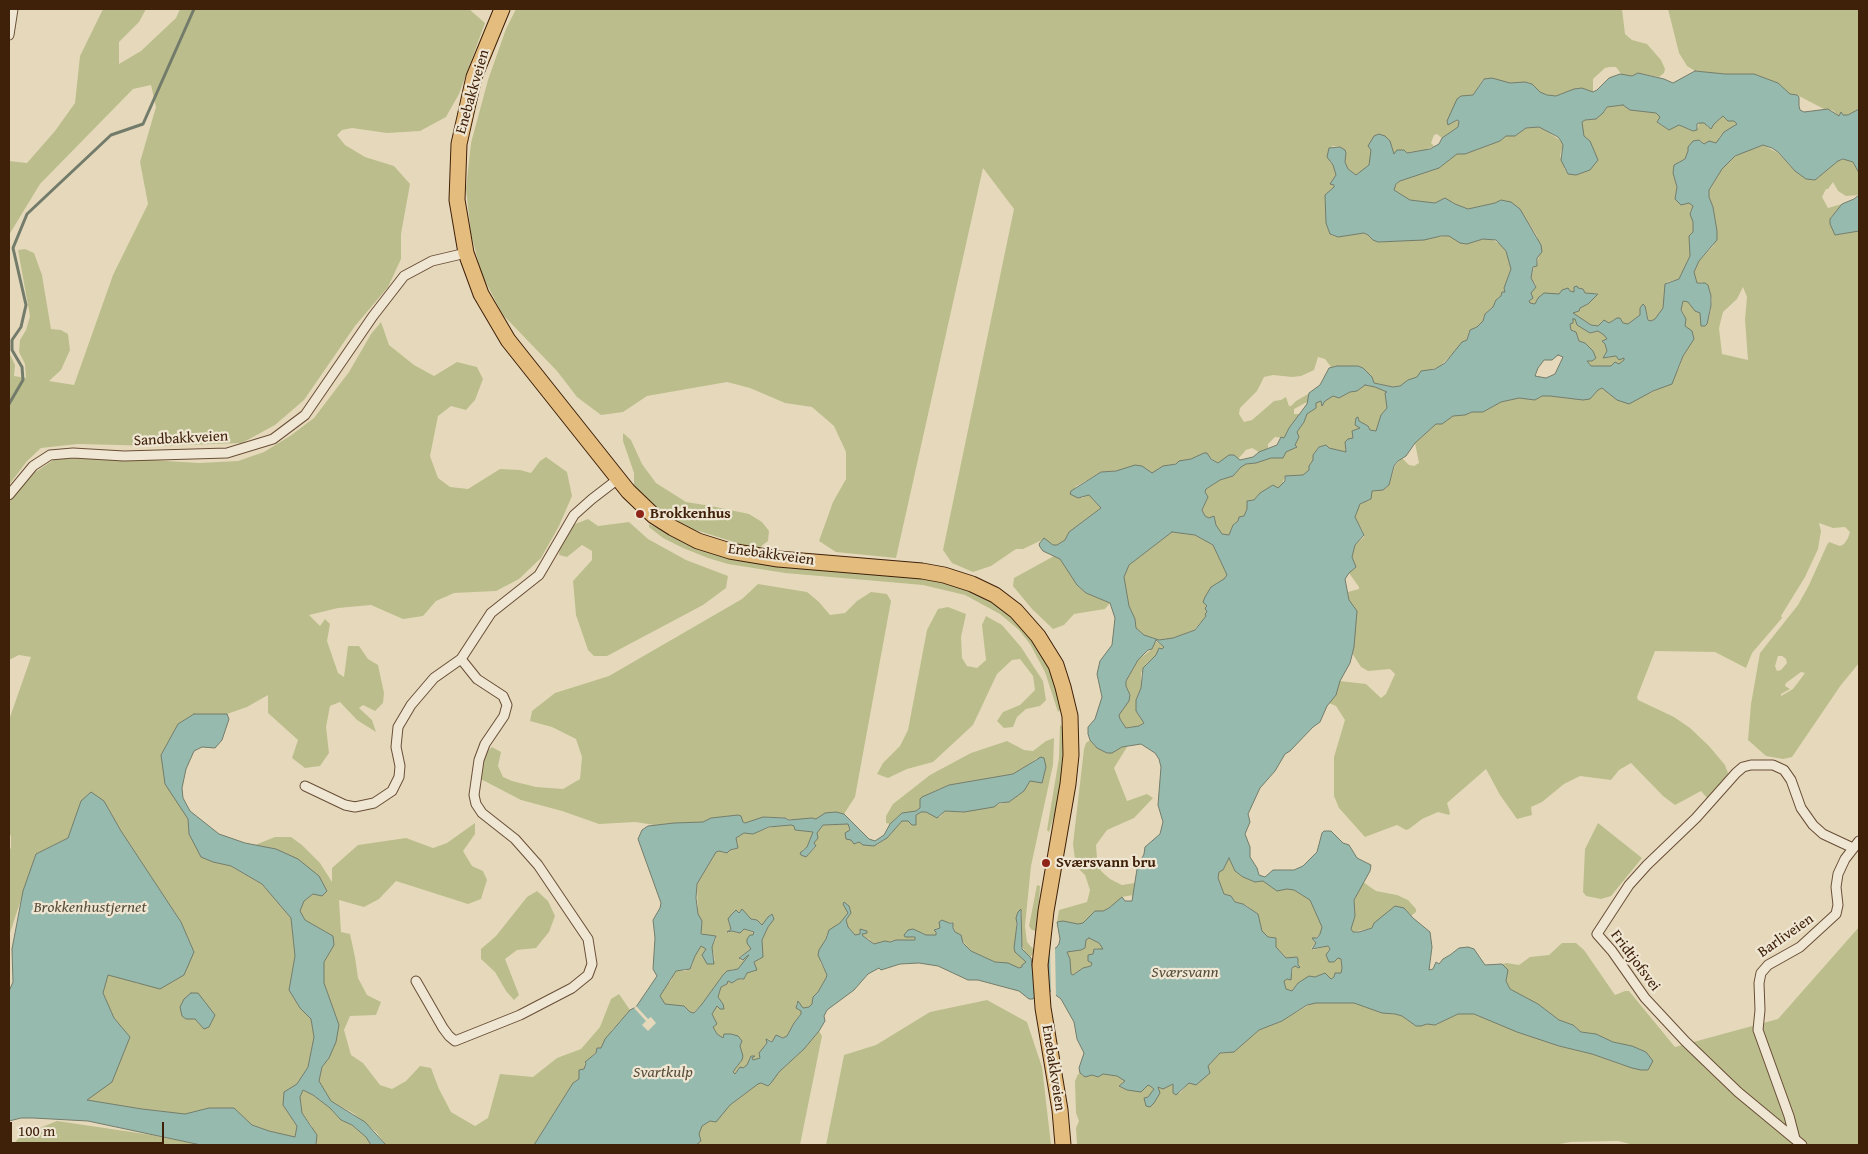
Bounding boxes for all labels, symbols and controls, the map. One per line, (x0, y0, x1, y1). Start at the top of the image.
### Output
street label: Enebakkveien (452, 48, 494, 136)
street label: Sandbakkveien (133, 428, 229, 450)
place label: Brokkenhus (650, 505, 731, 523)
marker: Brokkenhus (634, 508, 646, 520)
street label: Enebakkveien (727, 540, 815, 570)
place label: Sværsvann bru (1056, 854, 1156, 872)
marker: Sværsvann bru (1040, 857, 1052, 869)
water label: Brokkenhustjernet (34, 898, 146, 918)
street label: Barliveien (1755, 910, 1817, 962)
street label: Fridtjofsvei (1606, 927, 1664, 995)
water label: Sværsvann (1151, 963, 1219, 983)
street label: Enebakkveien (1037, 1024, 1069, 1112)
water label: Svartkulp (633, 1063, 693, 1083)
scale bar (12, 1112, 166, 1144)
text: 100 m (18, 1120, 55, 1141)

